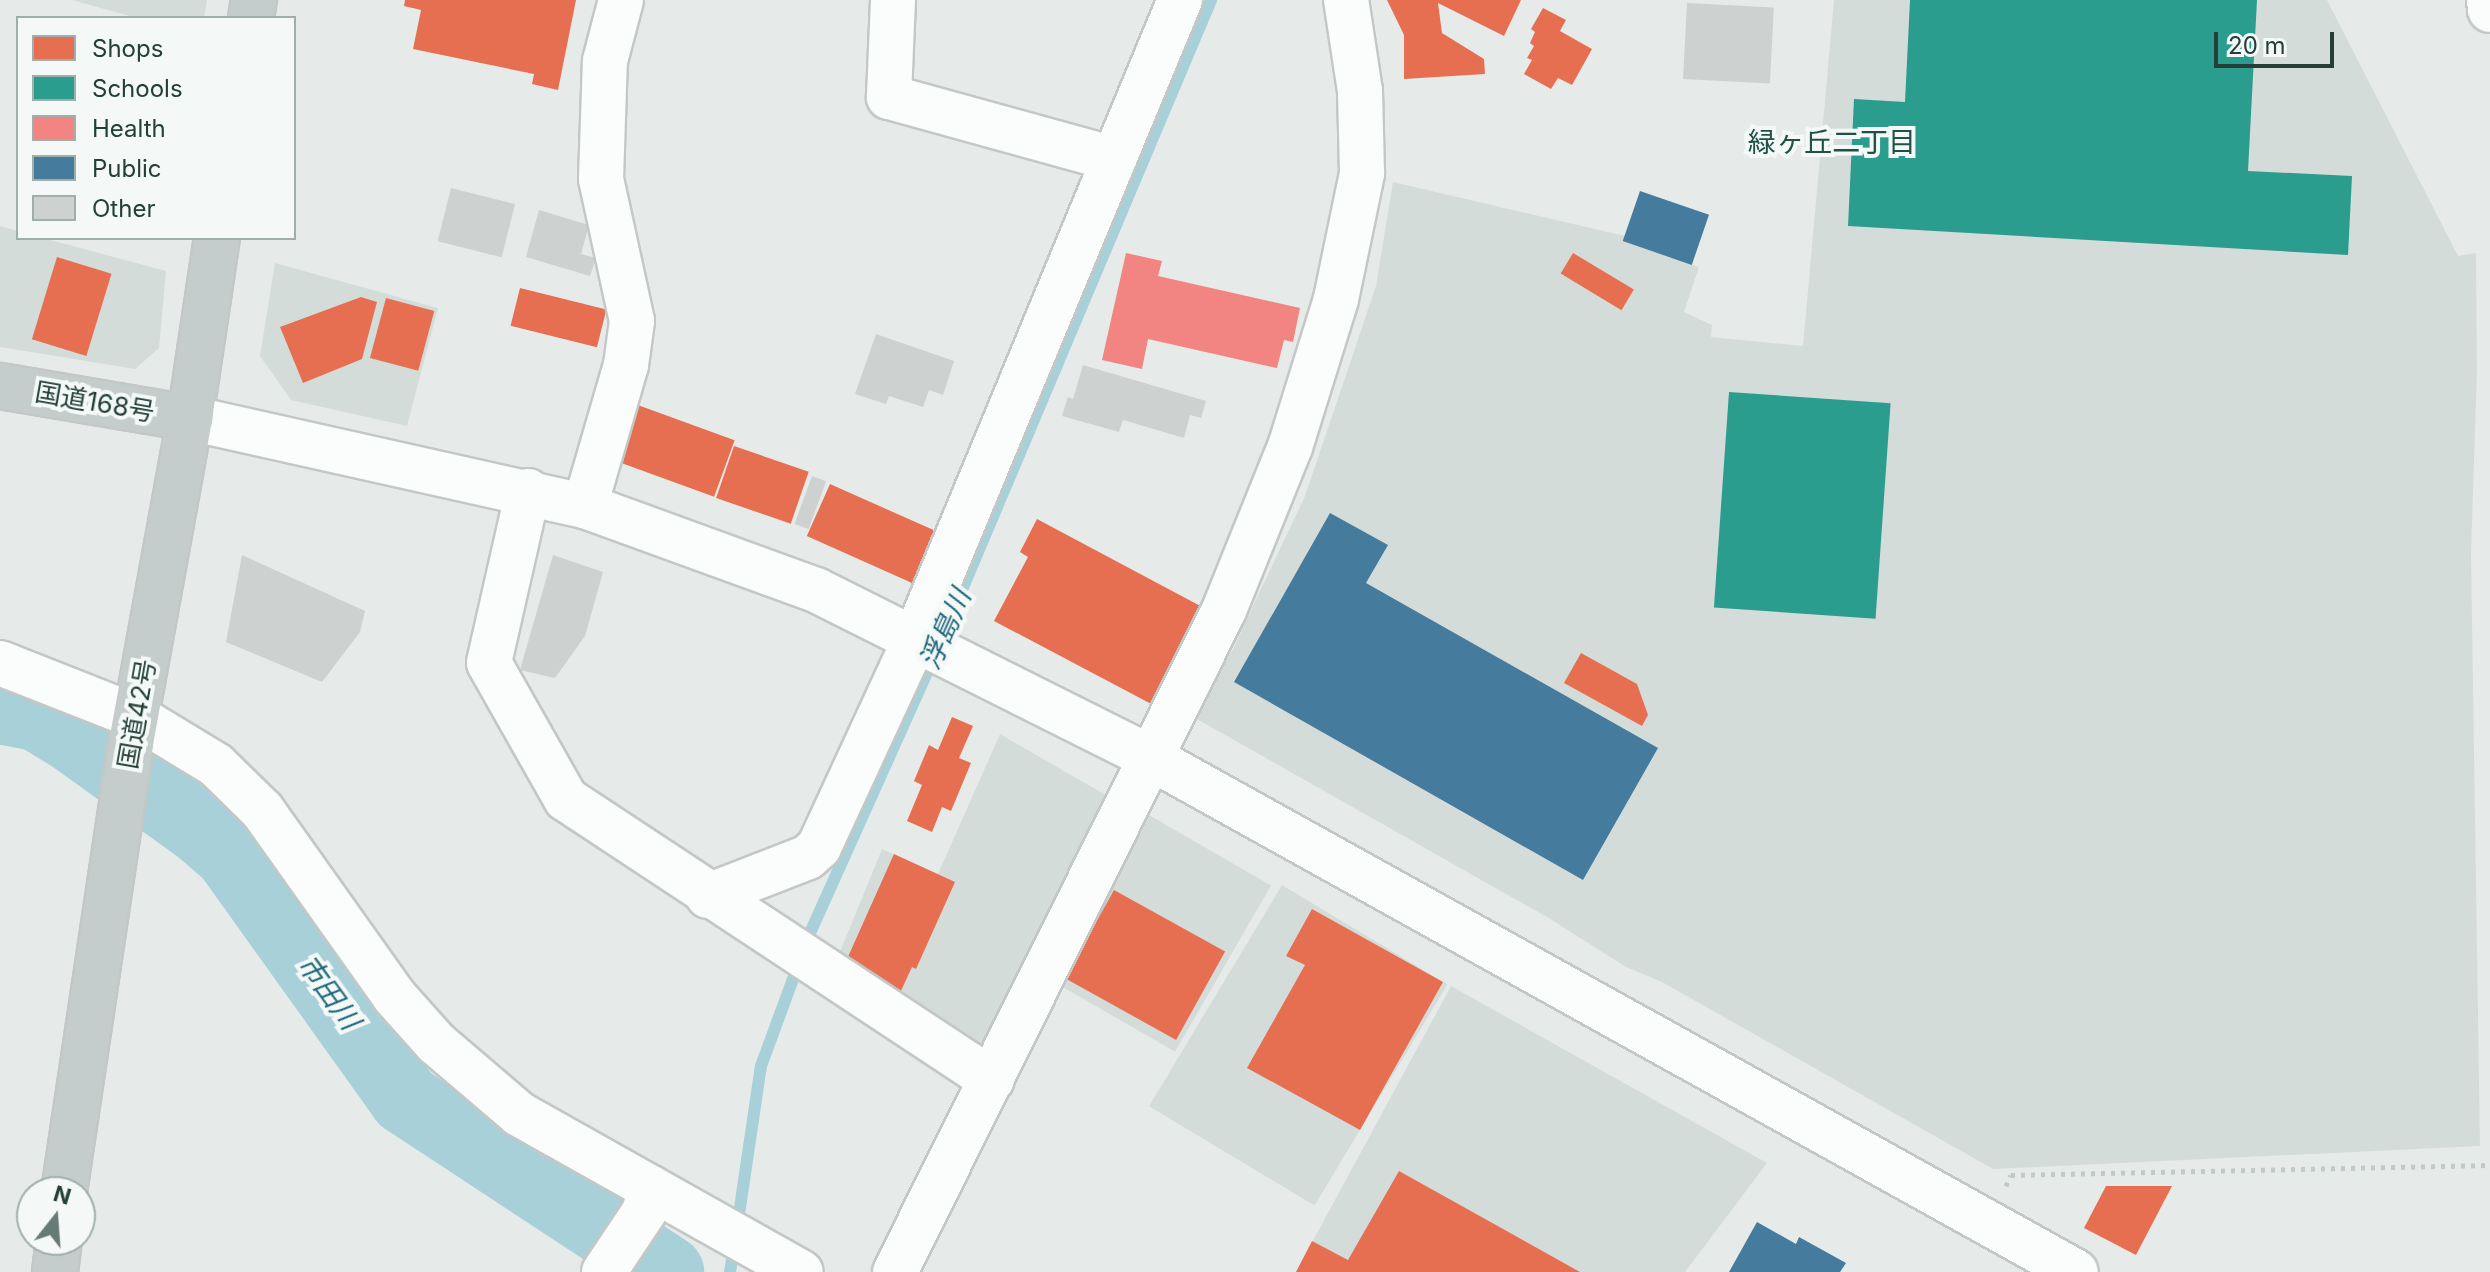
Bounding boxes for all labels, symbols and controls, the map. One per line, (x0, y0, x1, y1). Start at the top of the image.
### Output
legend (16, 16, 296, 240)
scale bar (2218, 16, 2338, 66)
text: 20 m (2228, 31, 2286, 60)
text: Shops (92, 34, 163, 63)
text: Schools (92, 74, 183, 103)
text: Health (92, 114, 166, 143)
district label: 緑ヶ丘二丁目 (1748, 125, 1916, 159)
text: Public (92, 154, 162, 183)
text: Other (92, 194, 155, 223)
street label: 国道168号 (33, 376, 157, 428)
water label: 浮島川 (913, 584, 977, 674)
street label: 国道42号 (112, 657, 162, 771)
water label: 市田川 (291, 948, 367, 1036)
north arrow (16, 1176, 96, 1256)
text: N (51, 1180, 74, 1210)

